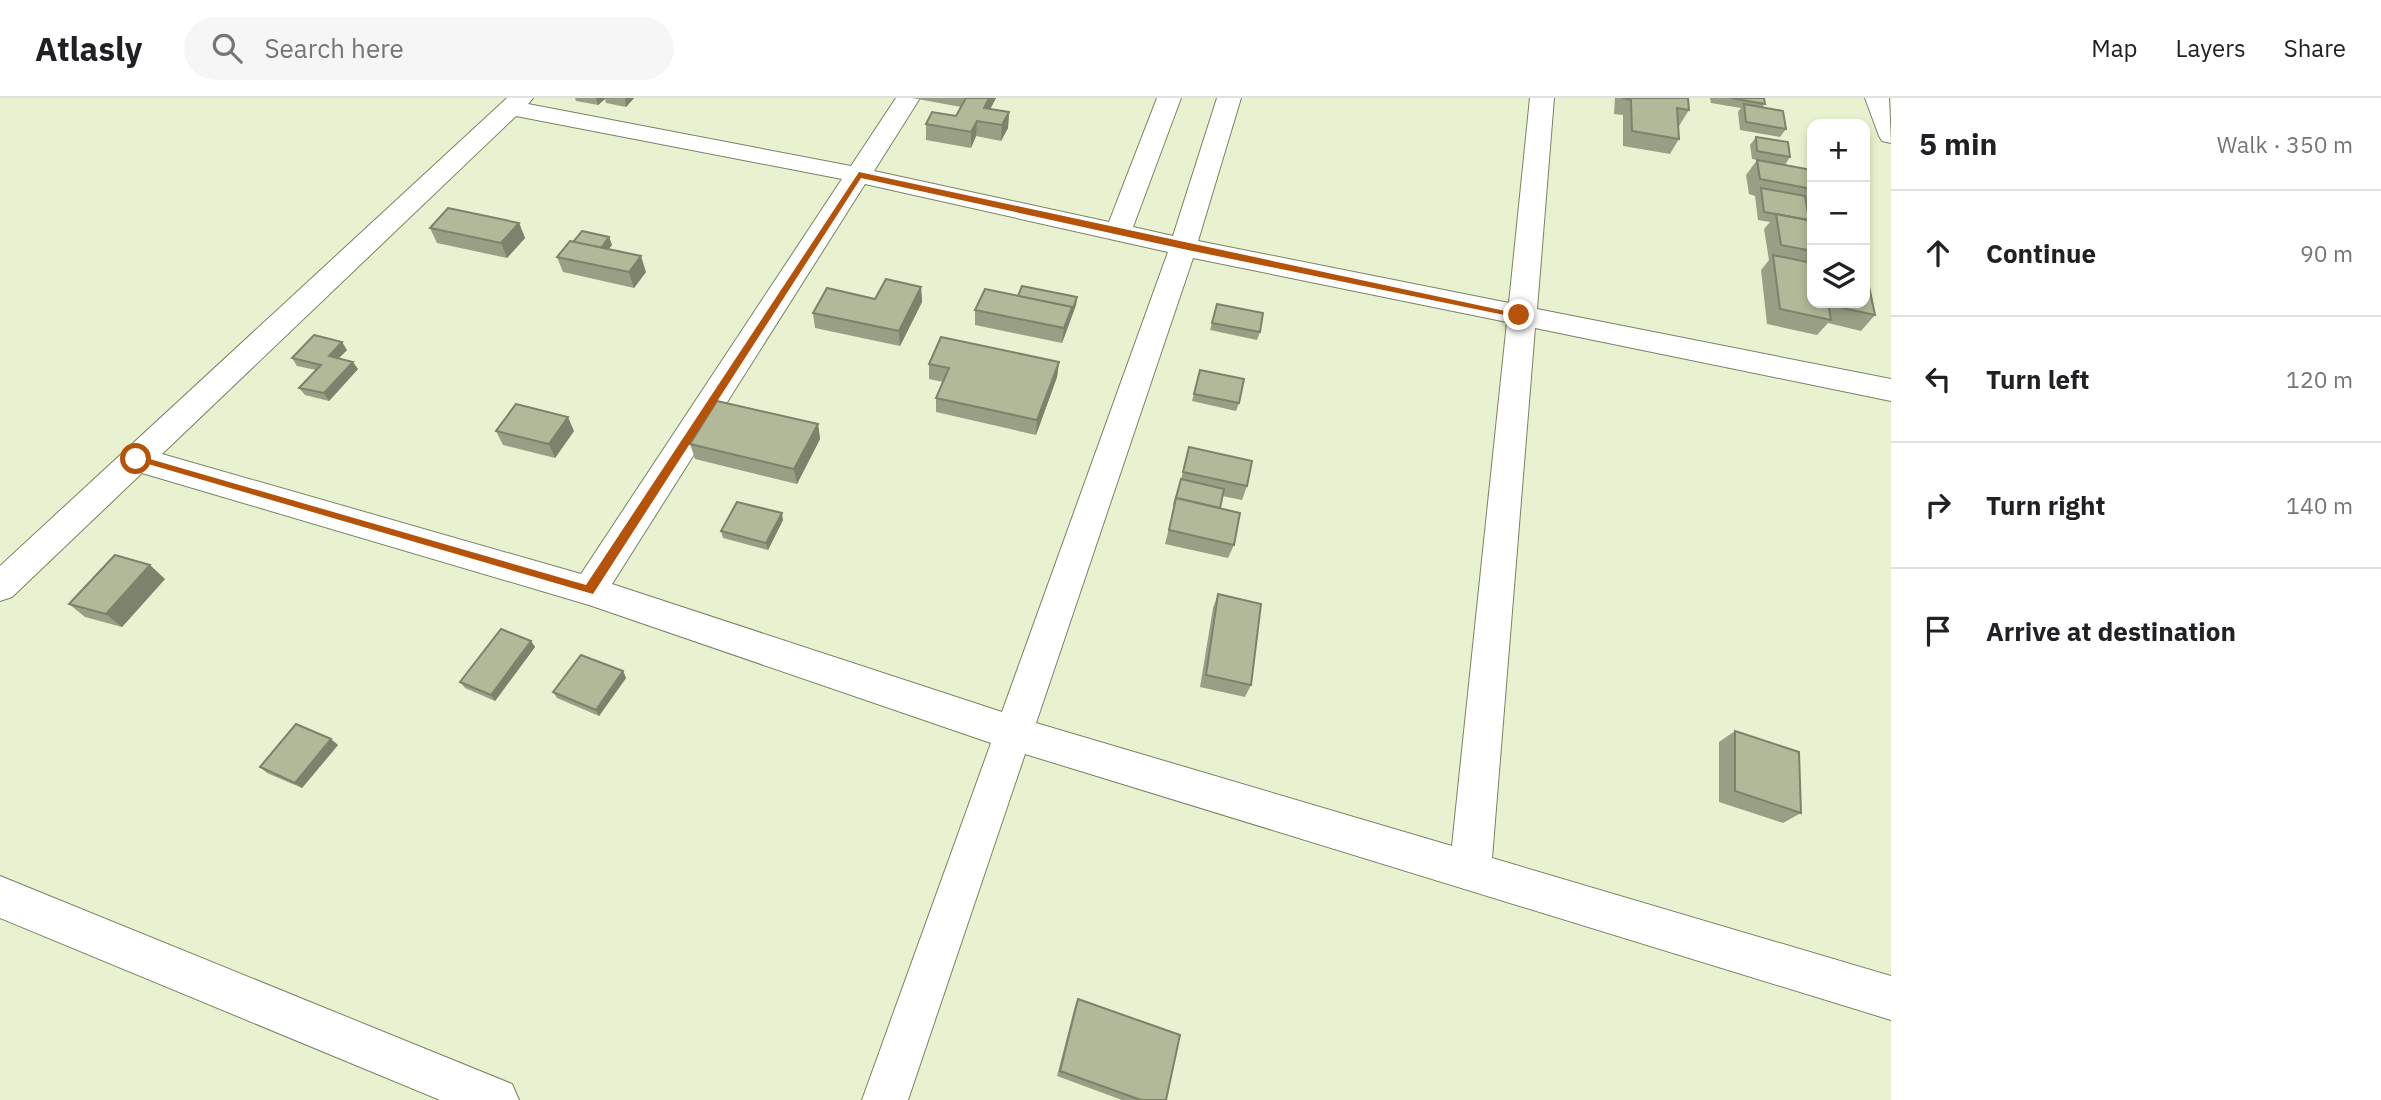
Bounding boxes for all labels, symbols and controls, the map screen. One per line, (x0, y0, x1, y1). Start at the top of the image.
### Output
search box (184, 17, 674, 80)
text: Atlasly (35, 27, 142, 70)
icon: search (208, 29, 246, 67)
text: Search here (264, 31, 404, 65)
text: Map (2091, 32, 2138, 64)
text: Layers (2176, 32, 2246, 64)
text: Share (2284, 32, 2346, 64)
map controls (1807, 119, 1870, 308)
button: + (1807, 119, 1870, 182)
text: 5 min (1919, 124, 1997, 163)
text: Walk · 350 m (2217, 129, 2353, 159)
button: − (1807, 182, 1870, 245)
icon: ahead (1919, 234, 1957, 272)
text: Continue (1986, 236, 2096, 270)
text: 90 m (2300, 238, 2353, 268)
button: layers (1807, 245, 1870, 308)
route end (1503, 299, 1534, 330)
icon: left (1919, 360, 1957, 398)
text: Turn left (1986, 362, 2089, 396)
text: 120 m (2286, 364, 2353, 394)
route start (120, 443, 151, 474)
icon: right (1919, 486, 1957, 524)
text: Turn right (1986, 488, 2105, 522)
text: 140 m (2286, 490, 2353, 520)
icon: arrive (1919, 612, 1957, 650)
text: Arrive at destination (1986, 614, 2236, 648)

